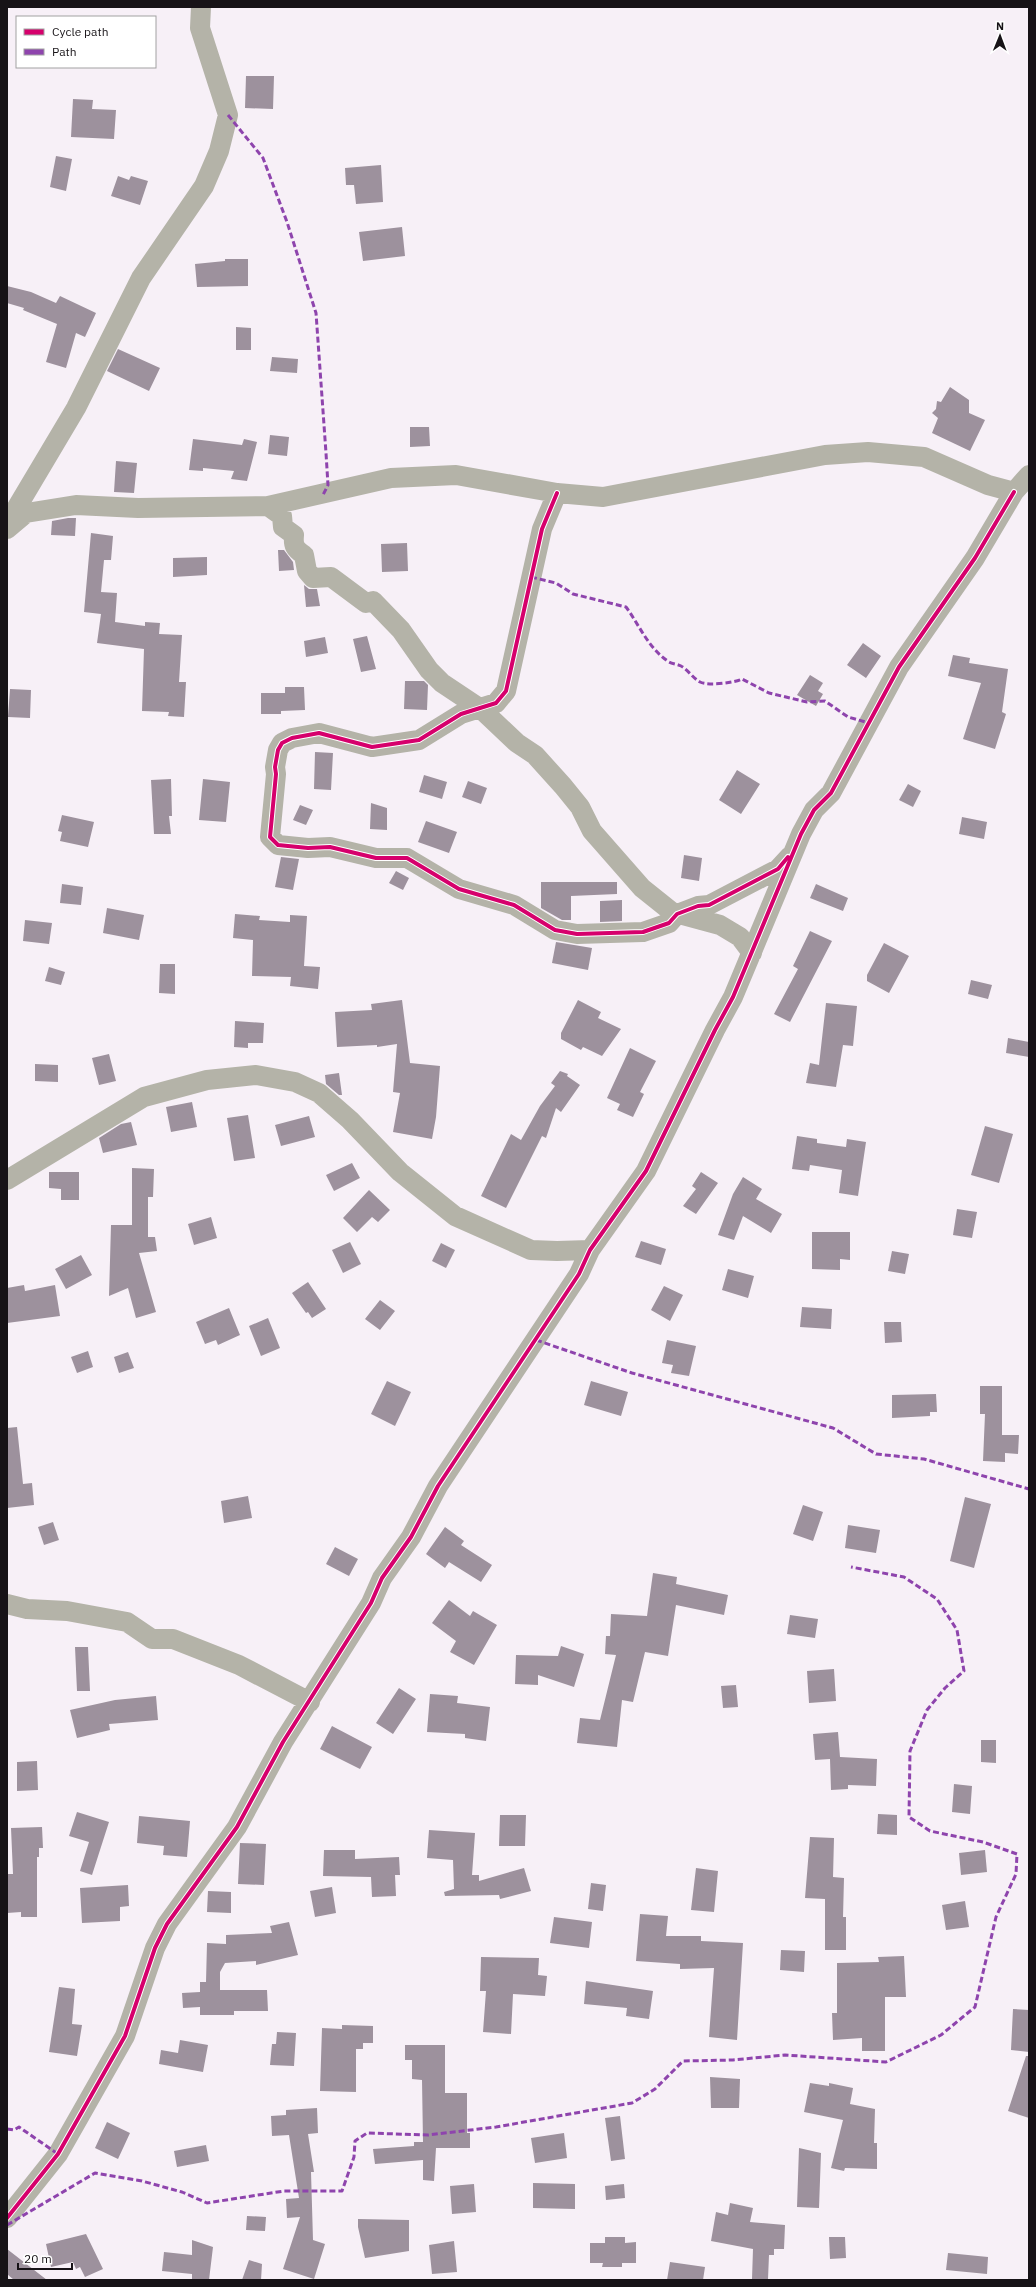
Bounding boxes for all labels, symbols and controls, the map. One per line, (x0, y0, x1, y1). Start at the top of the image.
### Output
legend (16, 16, 156, 68)
north arrow (980, 16, 1020, 56)
text: N (996, 19, 1004, 33)
text: Cycle path (52, 24, 109, 39)
text: Path (52, 44, 77, 59)
scale bar (18, 2245, 72, 2271)
text: 20 m (24, 2251, 52, 2266)

